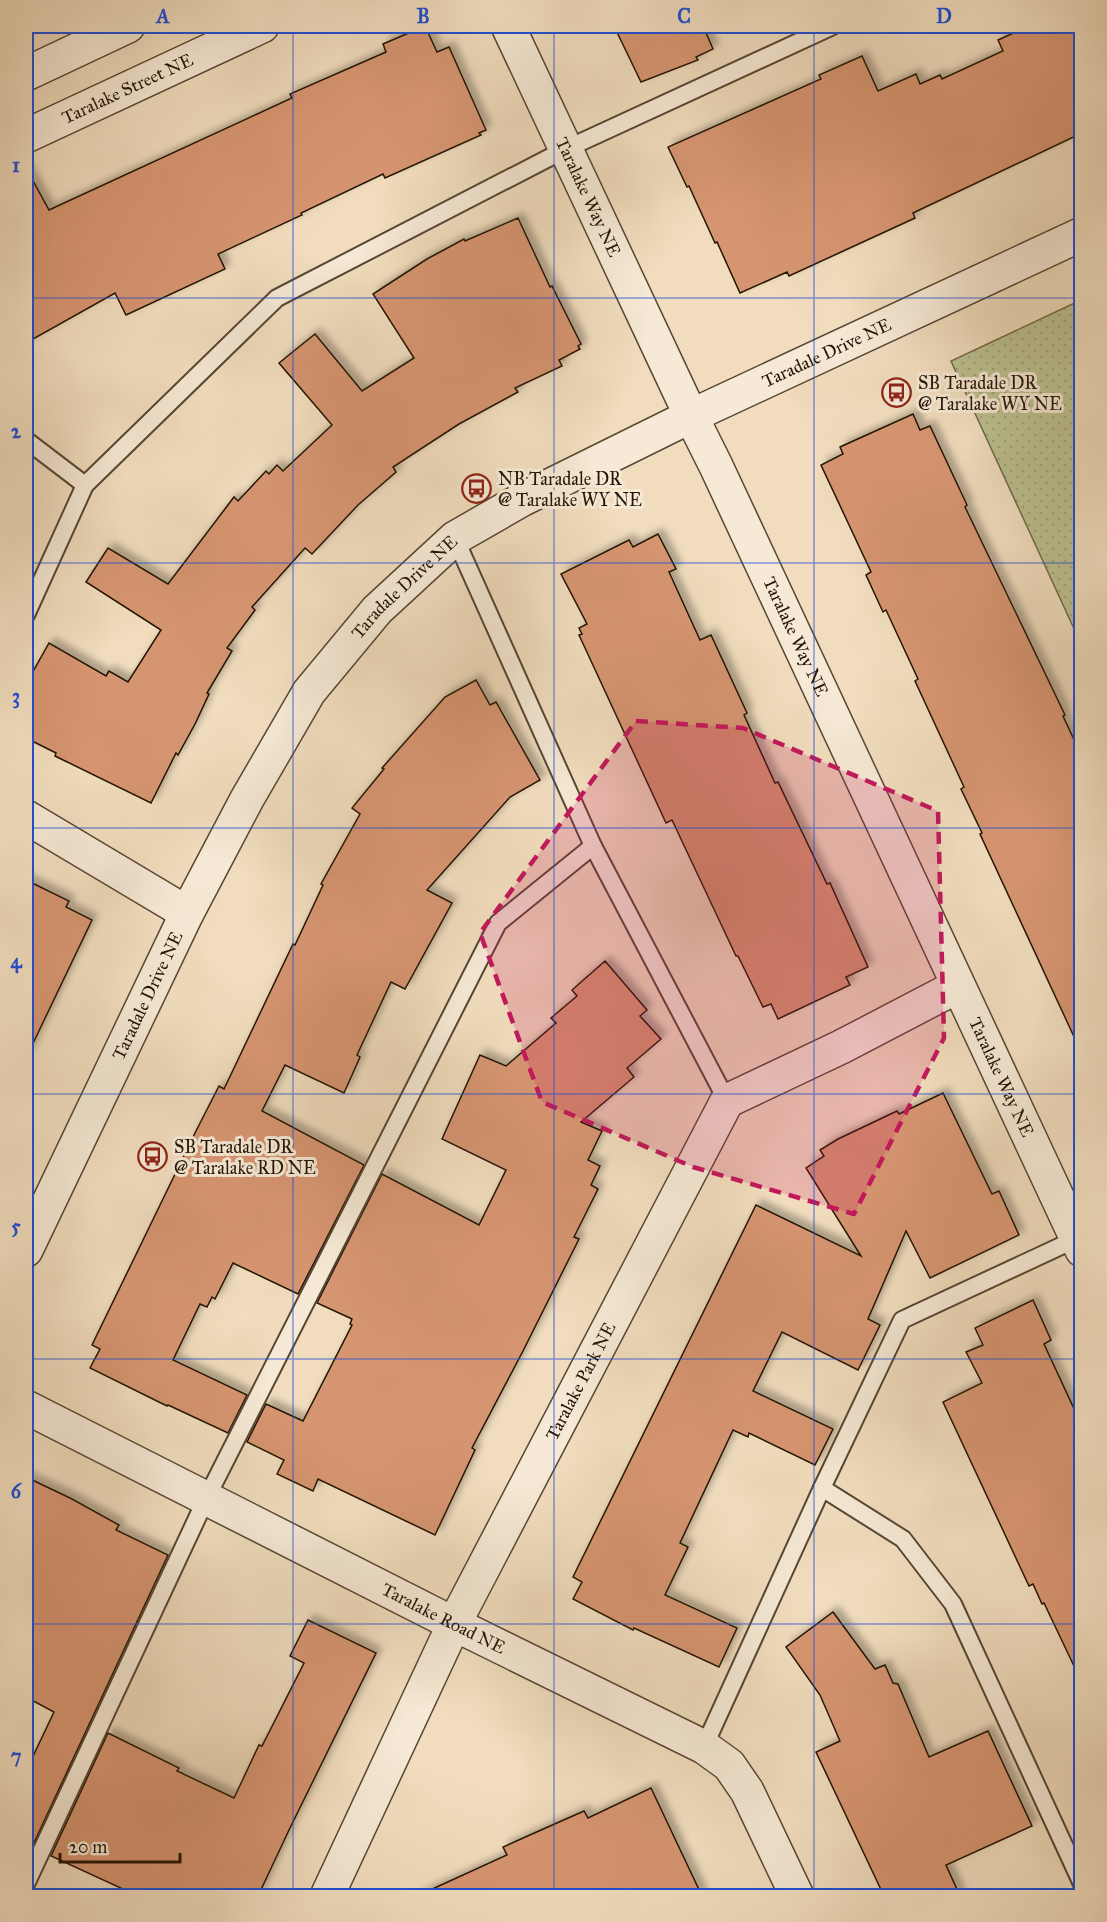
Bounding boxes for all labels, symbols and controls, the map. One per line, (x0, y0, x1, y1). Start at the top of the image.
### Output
text: A (154, 4, 170, 28)
text: B (416, 4, 430, 28)
text: C (677, 4, 691, 28)
text: D (936, 4, 952, 28)
street label: Taralake Street NE (58, 49, 197, 129)
street label: Taralake Way NE (551, 134, 626, 260)
text: 1 (12, 153, 20, 177)
street label: Taradale Drive NE (759, 313, 895, 392)
place label: SB Taradale DR @ Taralake WY NE (918, 372, 1062, 415)
bus stop icon: SB Taradale DR @ Taralake WY NE (881, 377, 913, 409)
text: 2 (11, 419, 22, 443)
place label: NB Taradale DR @ Taralake WY NE (498, 468, 642, 511)
bus stop icon: NB Taradale DR @ Taralake WY NE (461, 473, 493, 505)
street label: Taradale Drive NE (347, 530, 462, 643)
street label: Taralake Way NE (758, 573, 833, 700)
text: 3 (12, 684, 20, 709)
street label: Taradale Drive NE (108, 928, 188, 1063)
text: 4 (10, 949, 22, 974)
street label: Taralake Way NE (964, 1014, 1039, 1140)
place label: SB Taradale DR @ Taralake RD NE (174, 1136, 316, 1179)
bus stop icon: SB Taradale DR @ Taralake RD NE (137, 1141, 169, 1173)
text: 5 (11, 1214, 21, 1238)
street label: Taralake Park NE (541, 1318, 621, 1444)
text: 6 (11, 1479, 23, 1503)
street label: Taralake Road NE (378, 1578, 509, 1659)
text: 7 (11, 1744, 22, 1768)
scale bar (60, 1826, 180, 1864)
text: 20 m (69, 1836, 107, 1858)

